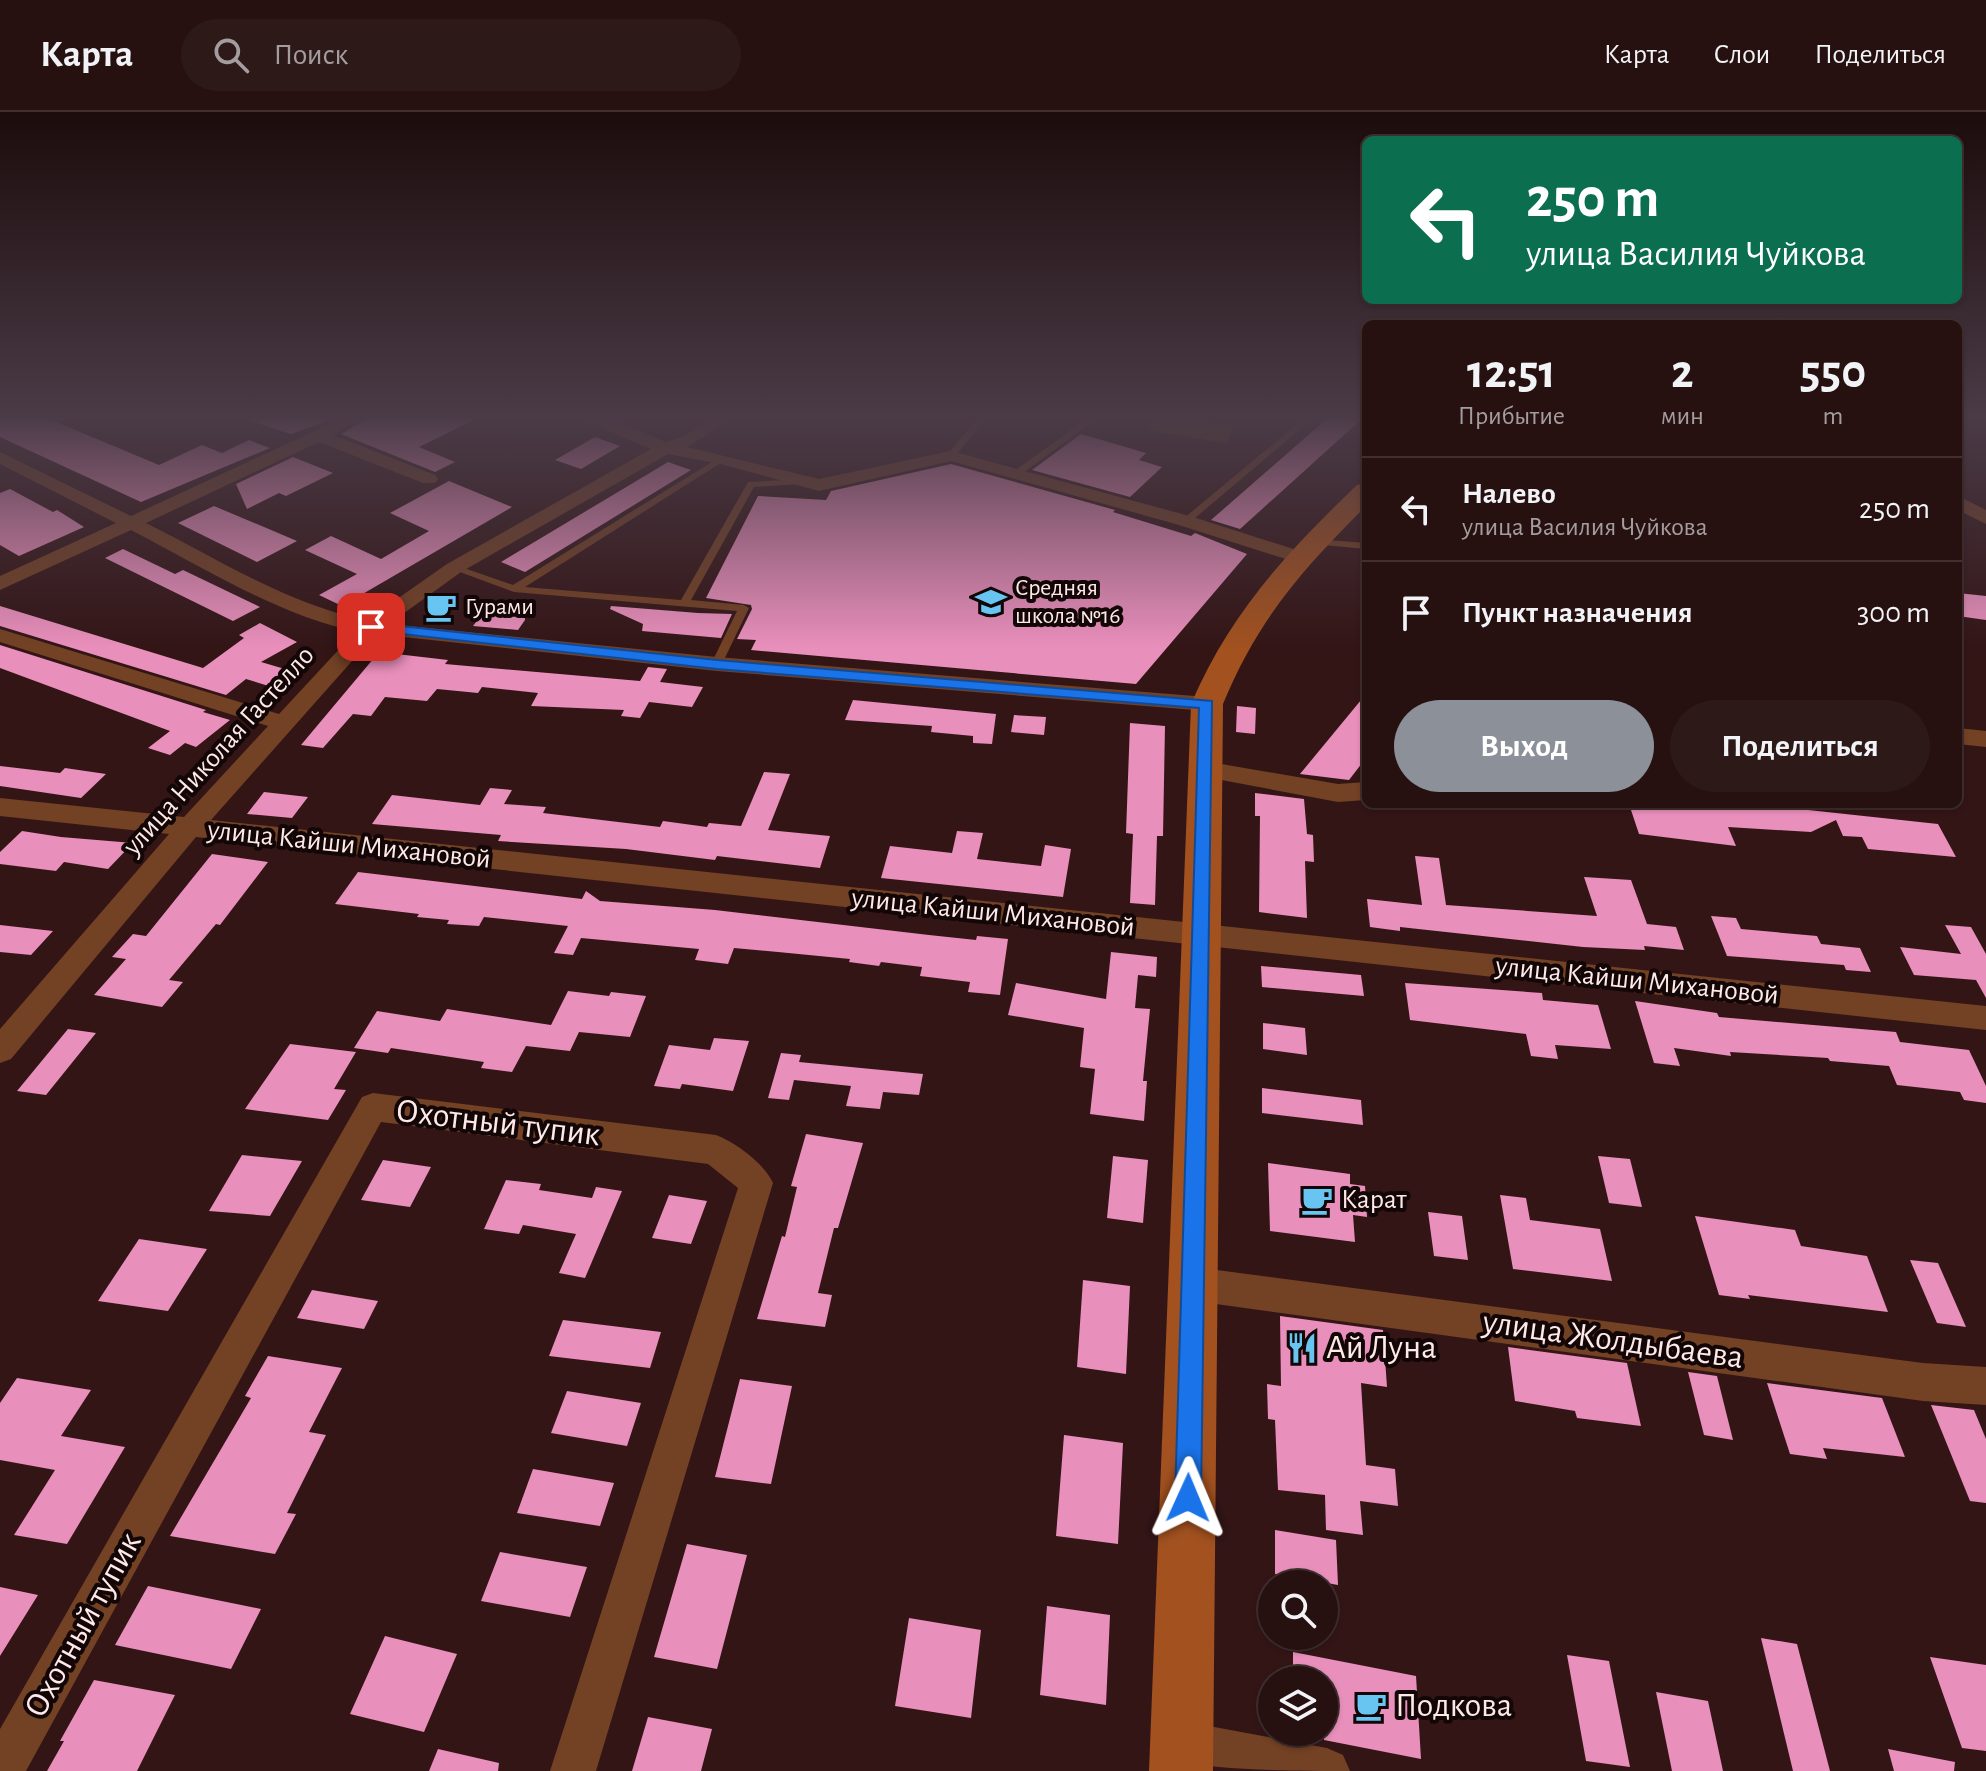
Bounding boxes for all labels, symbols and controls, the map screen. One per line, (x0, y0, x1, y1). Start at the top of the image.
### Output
search box (181, 19, 741, 91)
icon: search (209, 33, 253, 77)
text: Карта (40, 36, 133, 74)
text: Поиск (273, 40, 348, 70)
text: Карта (1604, 41, 1670, 69)
text: Слои (1714, 41, 1770, 69)
text: Поделиться (1814, 41, 1946, 69)
icon: left (1394, 168, 1498, 272)
text: 250 m (1526, 171, 1659, 227)
text: улица Василия Чуйкова (1526, 236, 1866, 272)
text: 12:51 (1467, 349, 1556, 397)
text: 2 (1671, 349, 1694, 397)
text: 550 (1800, 349, 1866, 397)
text: Прибытие (1458, 403, 1565, 429)
text: мин (1661, 403, 1704, 429)
text: m (1823, 403, 1843, 429)
text: Налево (1462, 479, 1556, 509)
icon: left (1394, 487, 1438, 531)
text: 250 m (1859, 494, 1930, 524)
text: улица Василия Чуйкова (1462, 514, 1708, 540)
place label: Средняя школа №16 (1015, 576, 1120, 628)
school or university icon: Средняя школа №16 (974, 585, 1008, 619)
cafe icon: Гурами (424, 590, 458, 624)
icon: arrive (1394, 591, 1438, 635)
pin (337, 593, 405, 661)
place label: Гурами (465, 595, 534, 619)
text: Пункт назначения (1462, 598, 1693, 628)
text: 300 m (1857, 598, 1930, 628)
icon: arrive (349, 605, 393, 649)
street label: улица Николая Гастелло (117, 641, 320, 862)
button: Выход (1394, 700, 1654, 792)
button: Поделиться (1670, 700, 1930, 792)
street label: улица Кайши Михановой (205, 816, 492, 874)
street label: улица Кайши Михановой (849, 884, 1136, 942)
street label: улица Кайши Михановой (1493, 952, 1780, 1010)
street label: Охотный тупик (394, 1094, 602, 1152)
cafe icon: Карат (1300, 1183, 1334, 1217)
place label: Карат (1341, 1186, 1407, 1214)
street label: улица Жолдыбаева (1480, 1305, 1745, 1375)
restaurant icon: Ай Луна (1285, 1331, 1319, 1365)
place label: Ай Луна (1326, 1331, 1437, 1365)
position arrow (1146, 1456, 1230, 1540)
street label: Охотный тупик (18, 1527, 148, 1723)
map controls (1258, 1570, 1338, 1746)
button: search (1258, 1570, 1338, 1650)
button: layers (1258, 1666, 1338, 1746)
cafe icon: Подкова (1354, 1689, 1388, 1723)
place label: Подкова (1395, 1689, 1512, 1723)

